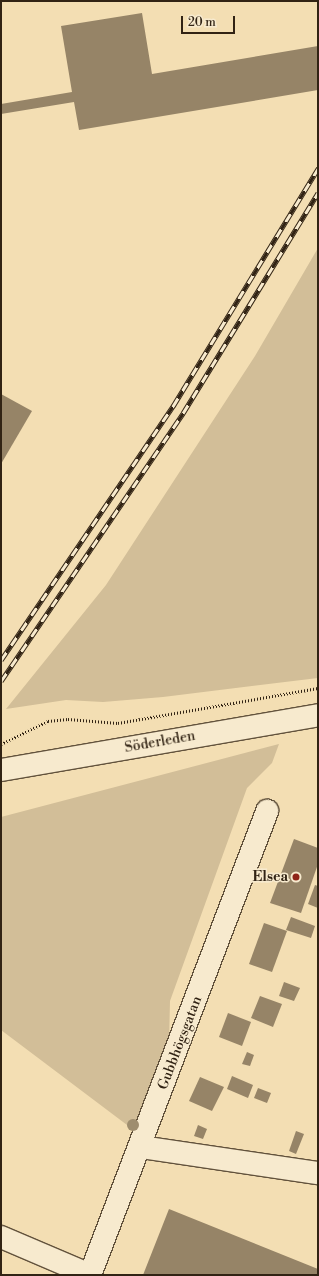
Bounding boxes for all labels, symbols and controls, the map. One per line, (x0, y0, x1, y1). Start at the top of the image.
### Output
scale bar (183, 8, 237, 34)
text: 20 m (188, 15, 216, 30)
street label: Söderleden (123, 728, 197, 756)
place label: Elsea (253, 869, 288, 885)
marker: Elsea (291, 872, 301, 882)
street label: Gubbhögsgatan (154, 994, 206, 1092)

